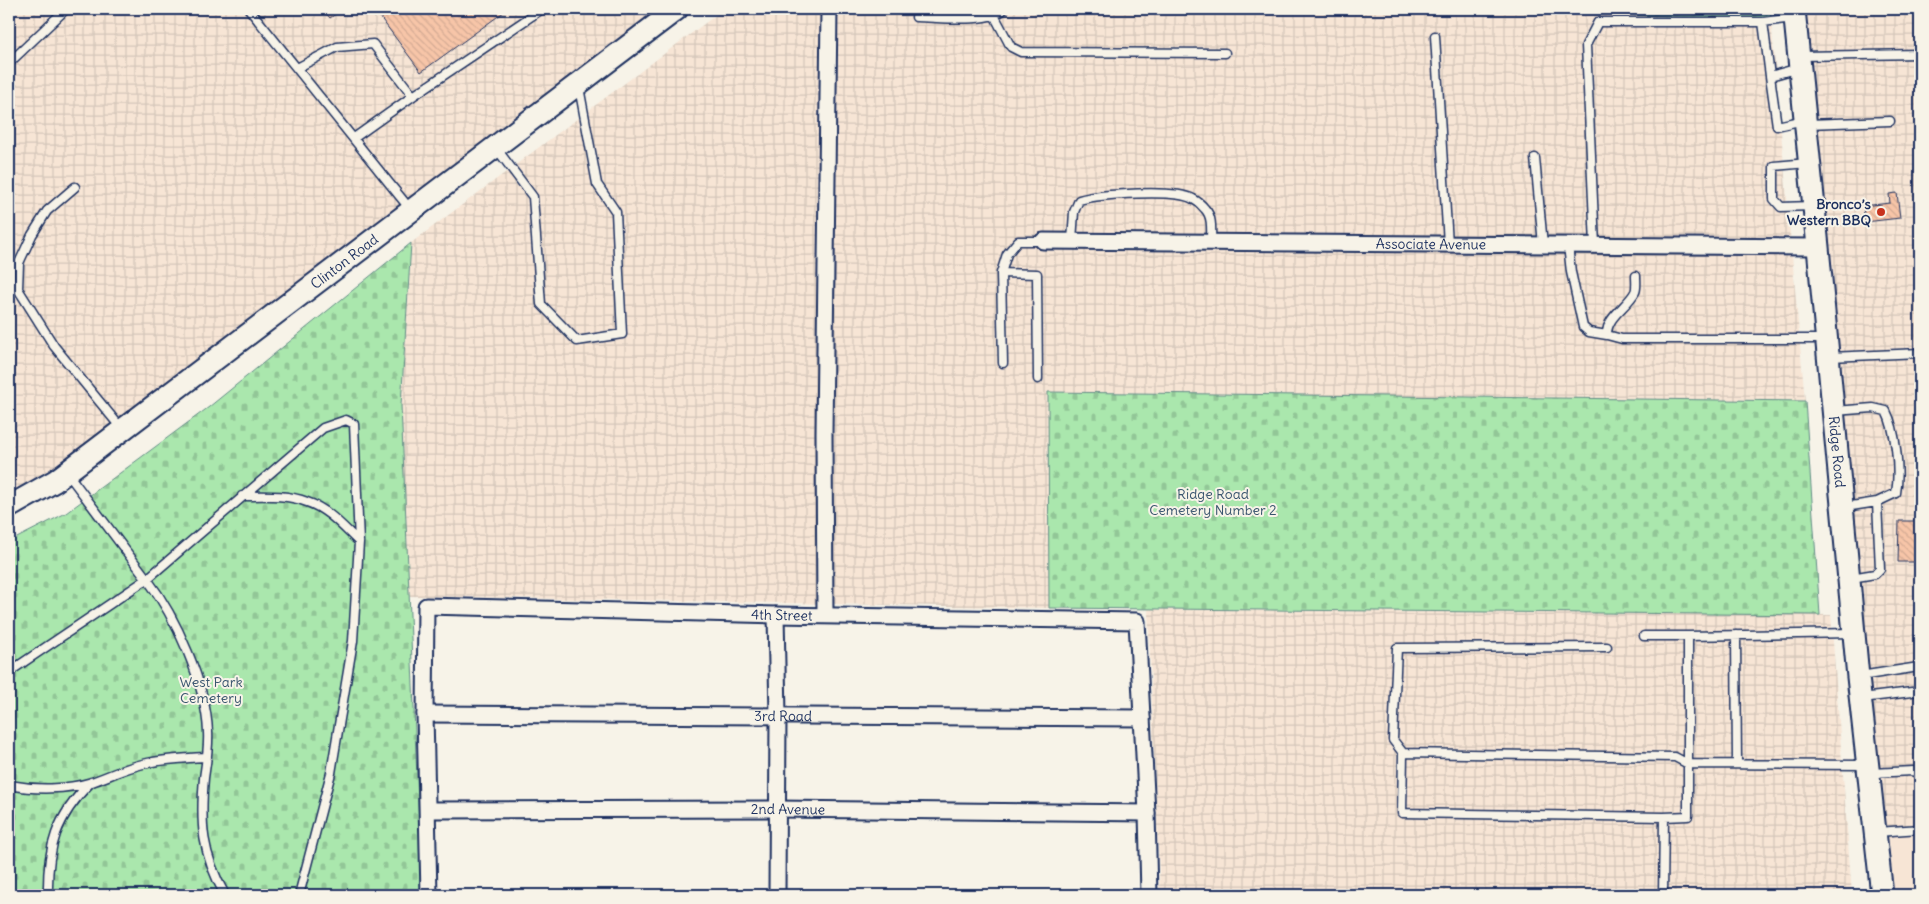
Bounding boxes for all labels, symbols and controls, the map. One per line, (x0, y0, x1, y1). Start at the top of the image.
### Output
place label: Bronco’s Western BBQ (1787, 195, 1872, 229)
marker: Bronco’s Western BBQ (1875, 206, 1887, 218)
street label: Clinton Road (307, 230, 382, 293)
street label: Associate Avenue (1376, 235, 1486, 253)
street label: Ridge Road (1825, 415, 1849, 489)
park label: Ridge Road Cemetery Number 2 (1149, 485, 1277, 519)
street label: 4th Street (751, 605, 813, 625)
park label: West Park Cemetery (179, 673, 243, 707)
street label: 3rd Road (754, 707, 812, 725)
street label: 2nd Avenue (751, 800, 825, 819)

